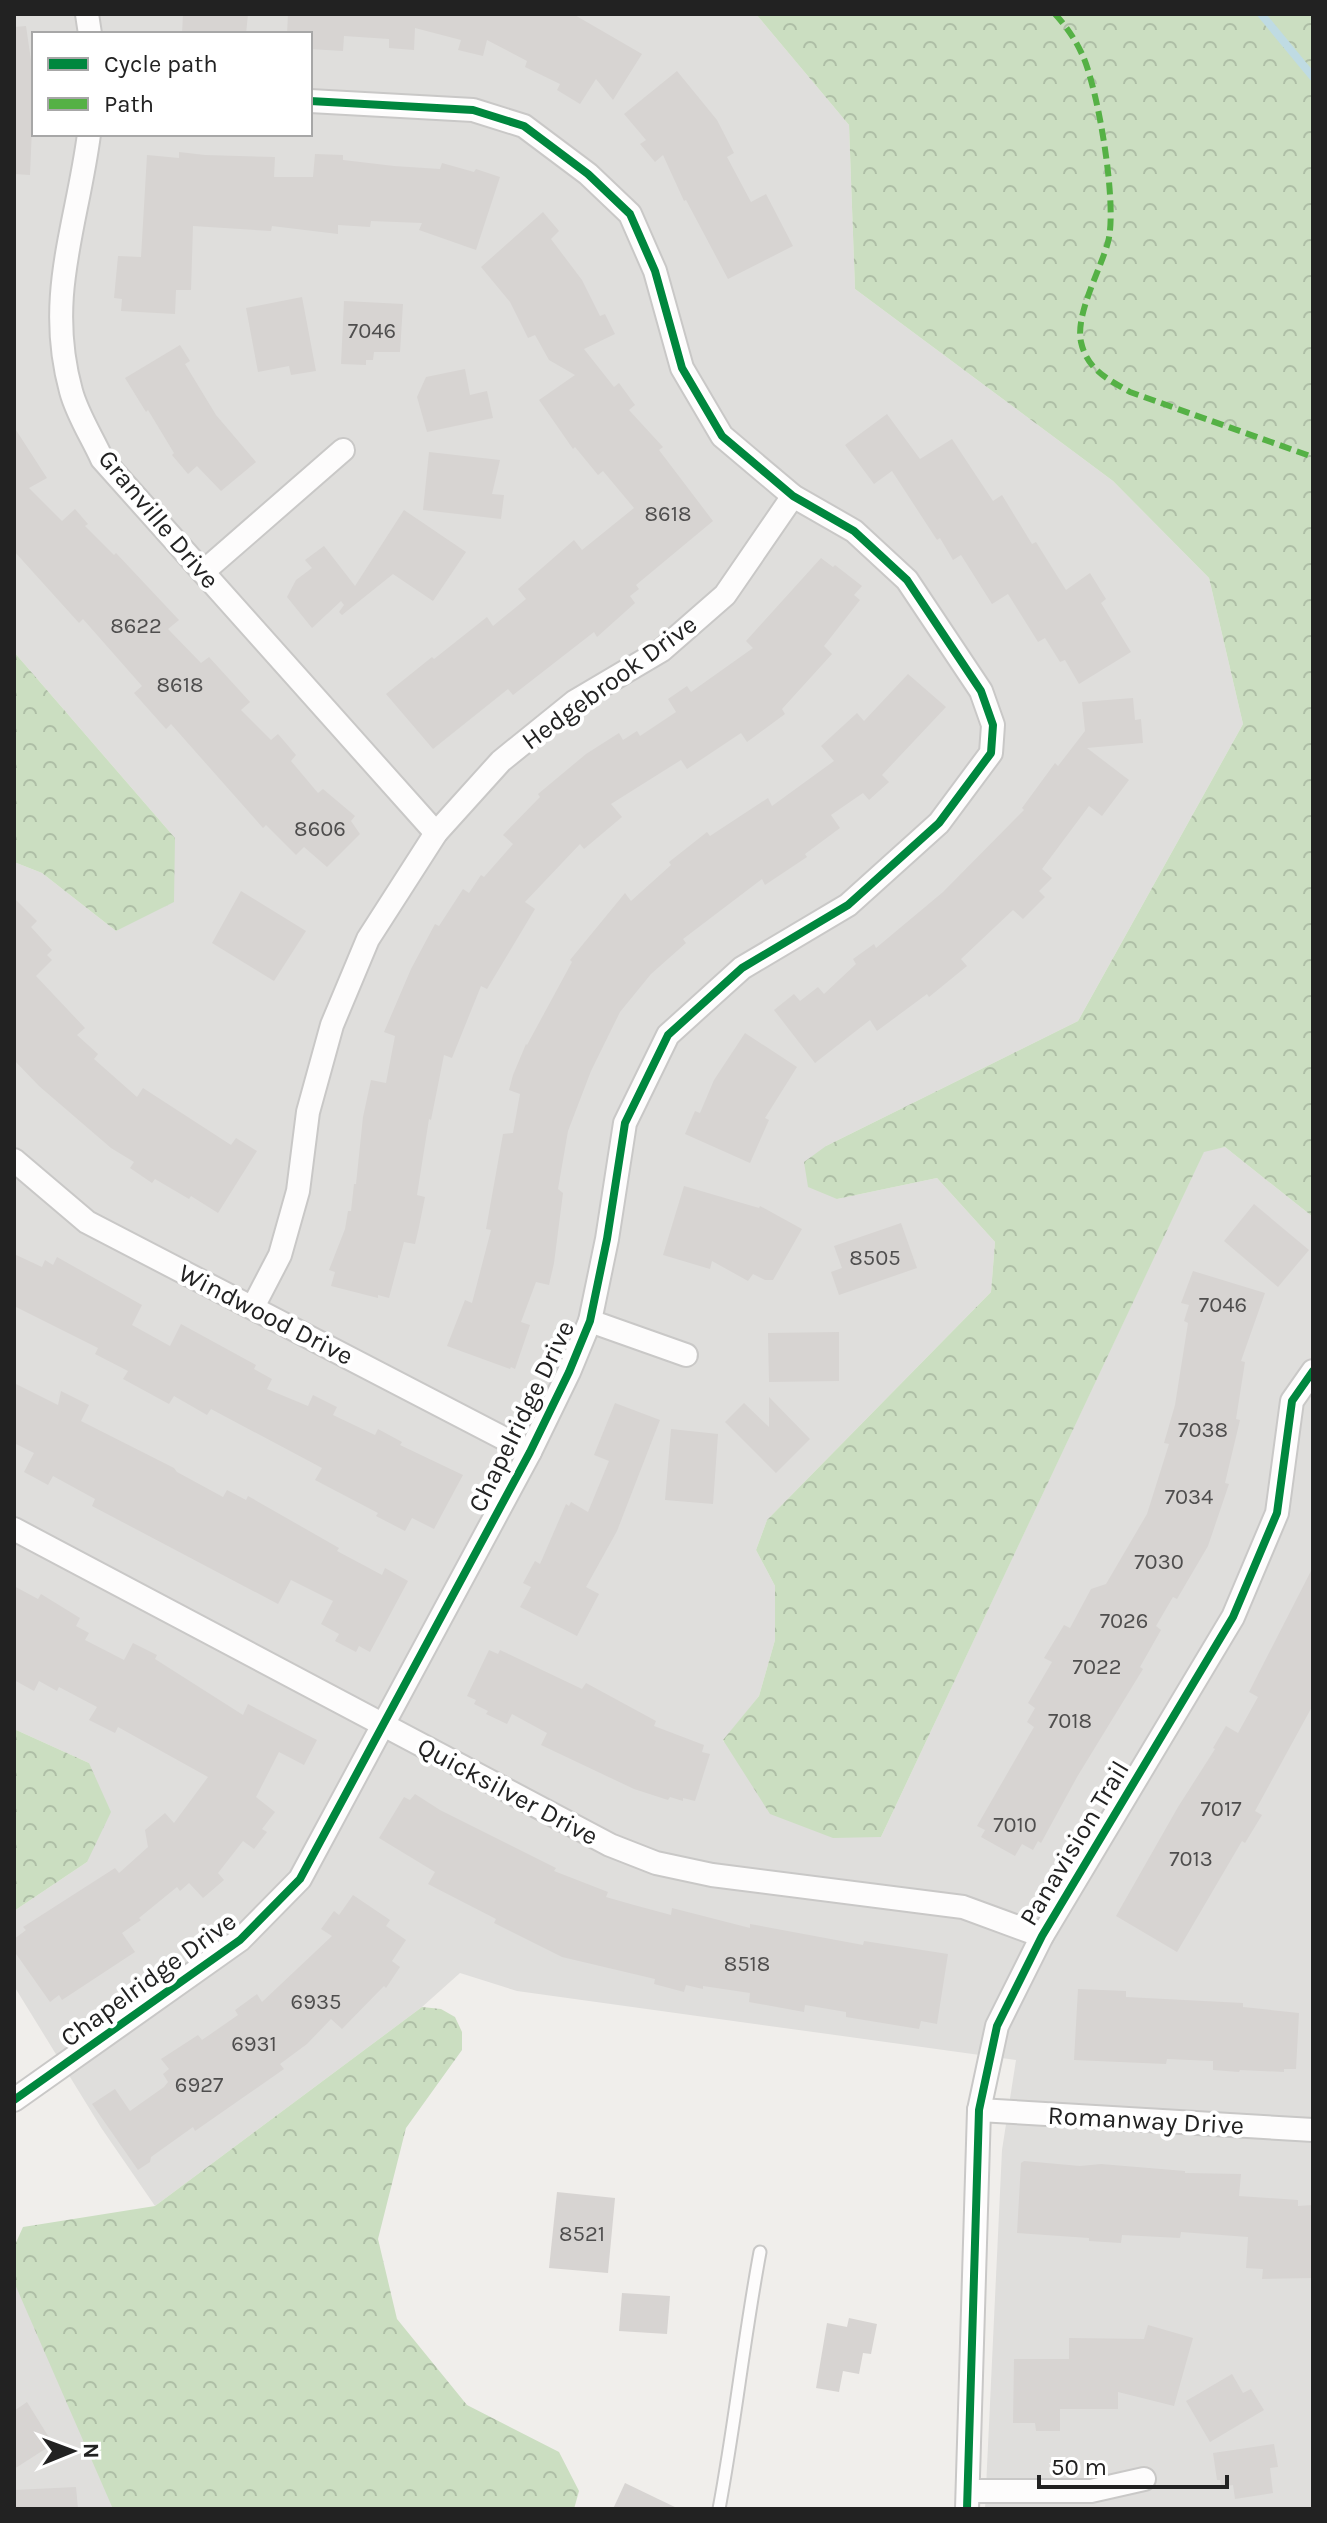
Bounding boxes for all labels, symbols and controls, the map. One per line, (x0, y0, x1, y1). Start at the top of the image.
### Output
legend (32, 32, 312, 136)
text: Cycle path (104, 50, 218, 78)
text: Path (104, 90, 154, 118)
house number: 7046 (348, 318, 396, 344)
street label: Granville Drive (92, 444, 226, 595)
house number: 8618 (645, 501, 691, 527)
street label: Hedgebrook Drive (516, 608, 703, 756)
house number: 8622 (110, 613, 162, 639)
house number: 8618 (157, 672, 203, 698)
house number: 8606 (294, 816, 346, 842)
house number: 8505 (849, 1245, 901, 1271)
street label: Windwood Drive (173, 1257, 358, 1372)
house number: 7046 (1199, 1292, 1247, 1318)
street label: Chapelridge Drive (462, 1315, 581, 1517)
house number: 7038 (1178, 1417, 1228, 1443)
house number: 7034 (1165, 1484, 1213, 1510)
house number: 7030 (1134, 1549, 1184, 1575)
house number: 7026 (1100, 1608, 1148, 1634)
house number: 7022 (1073, 1654, 1121, 1680)
house number: 7018 (1048, 1708, 1092, 1734)
street label: Quicksilver Drive (412, 1731, 603, 1852)
street label: Panavision Trail (1013, 1755, 1136, 1931)
house number: 7017 (1201, 1796, 1242, 1822)
house number: 7010 (993, 1812, 1037, 1838)
house number: 7013 (1169, 1846, 1213, 1872)
street label: Chapelridge Drive (55, 1905, 242, 2053)
house number: 8518 (724, 1951, 770, 1977)
house number: 6935 (291, 1989, 341, 2015)
house number: 6931 (231, 2031, 277, 2057)
house number: 6927 (175, 2072, 223, 2098)
street label: Romanway Drive (1047, 2100, 1245, 2141)
house number: 8521 (559, 2221, 605, 2247)
north arrow (32, 2411, 112, 2491)
scale bar (1039, 2439, 1227, 2489)
text: N (78, 2443, 104, 2459)
text: 50 m (1051, 2453, 1107, 2481)

